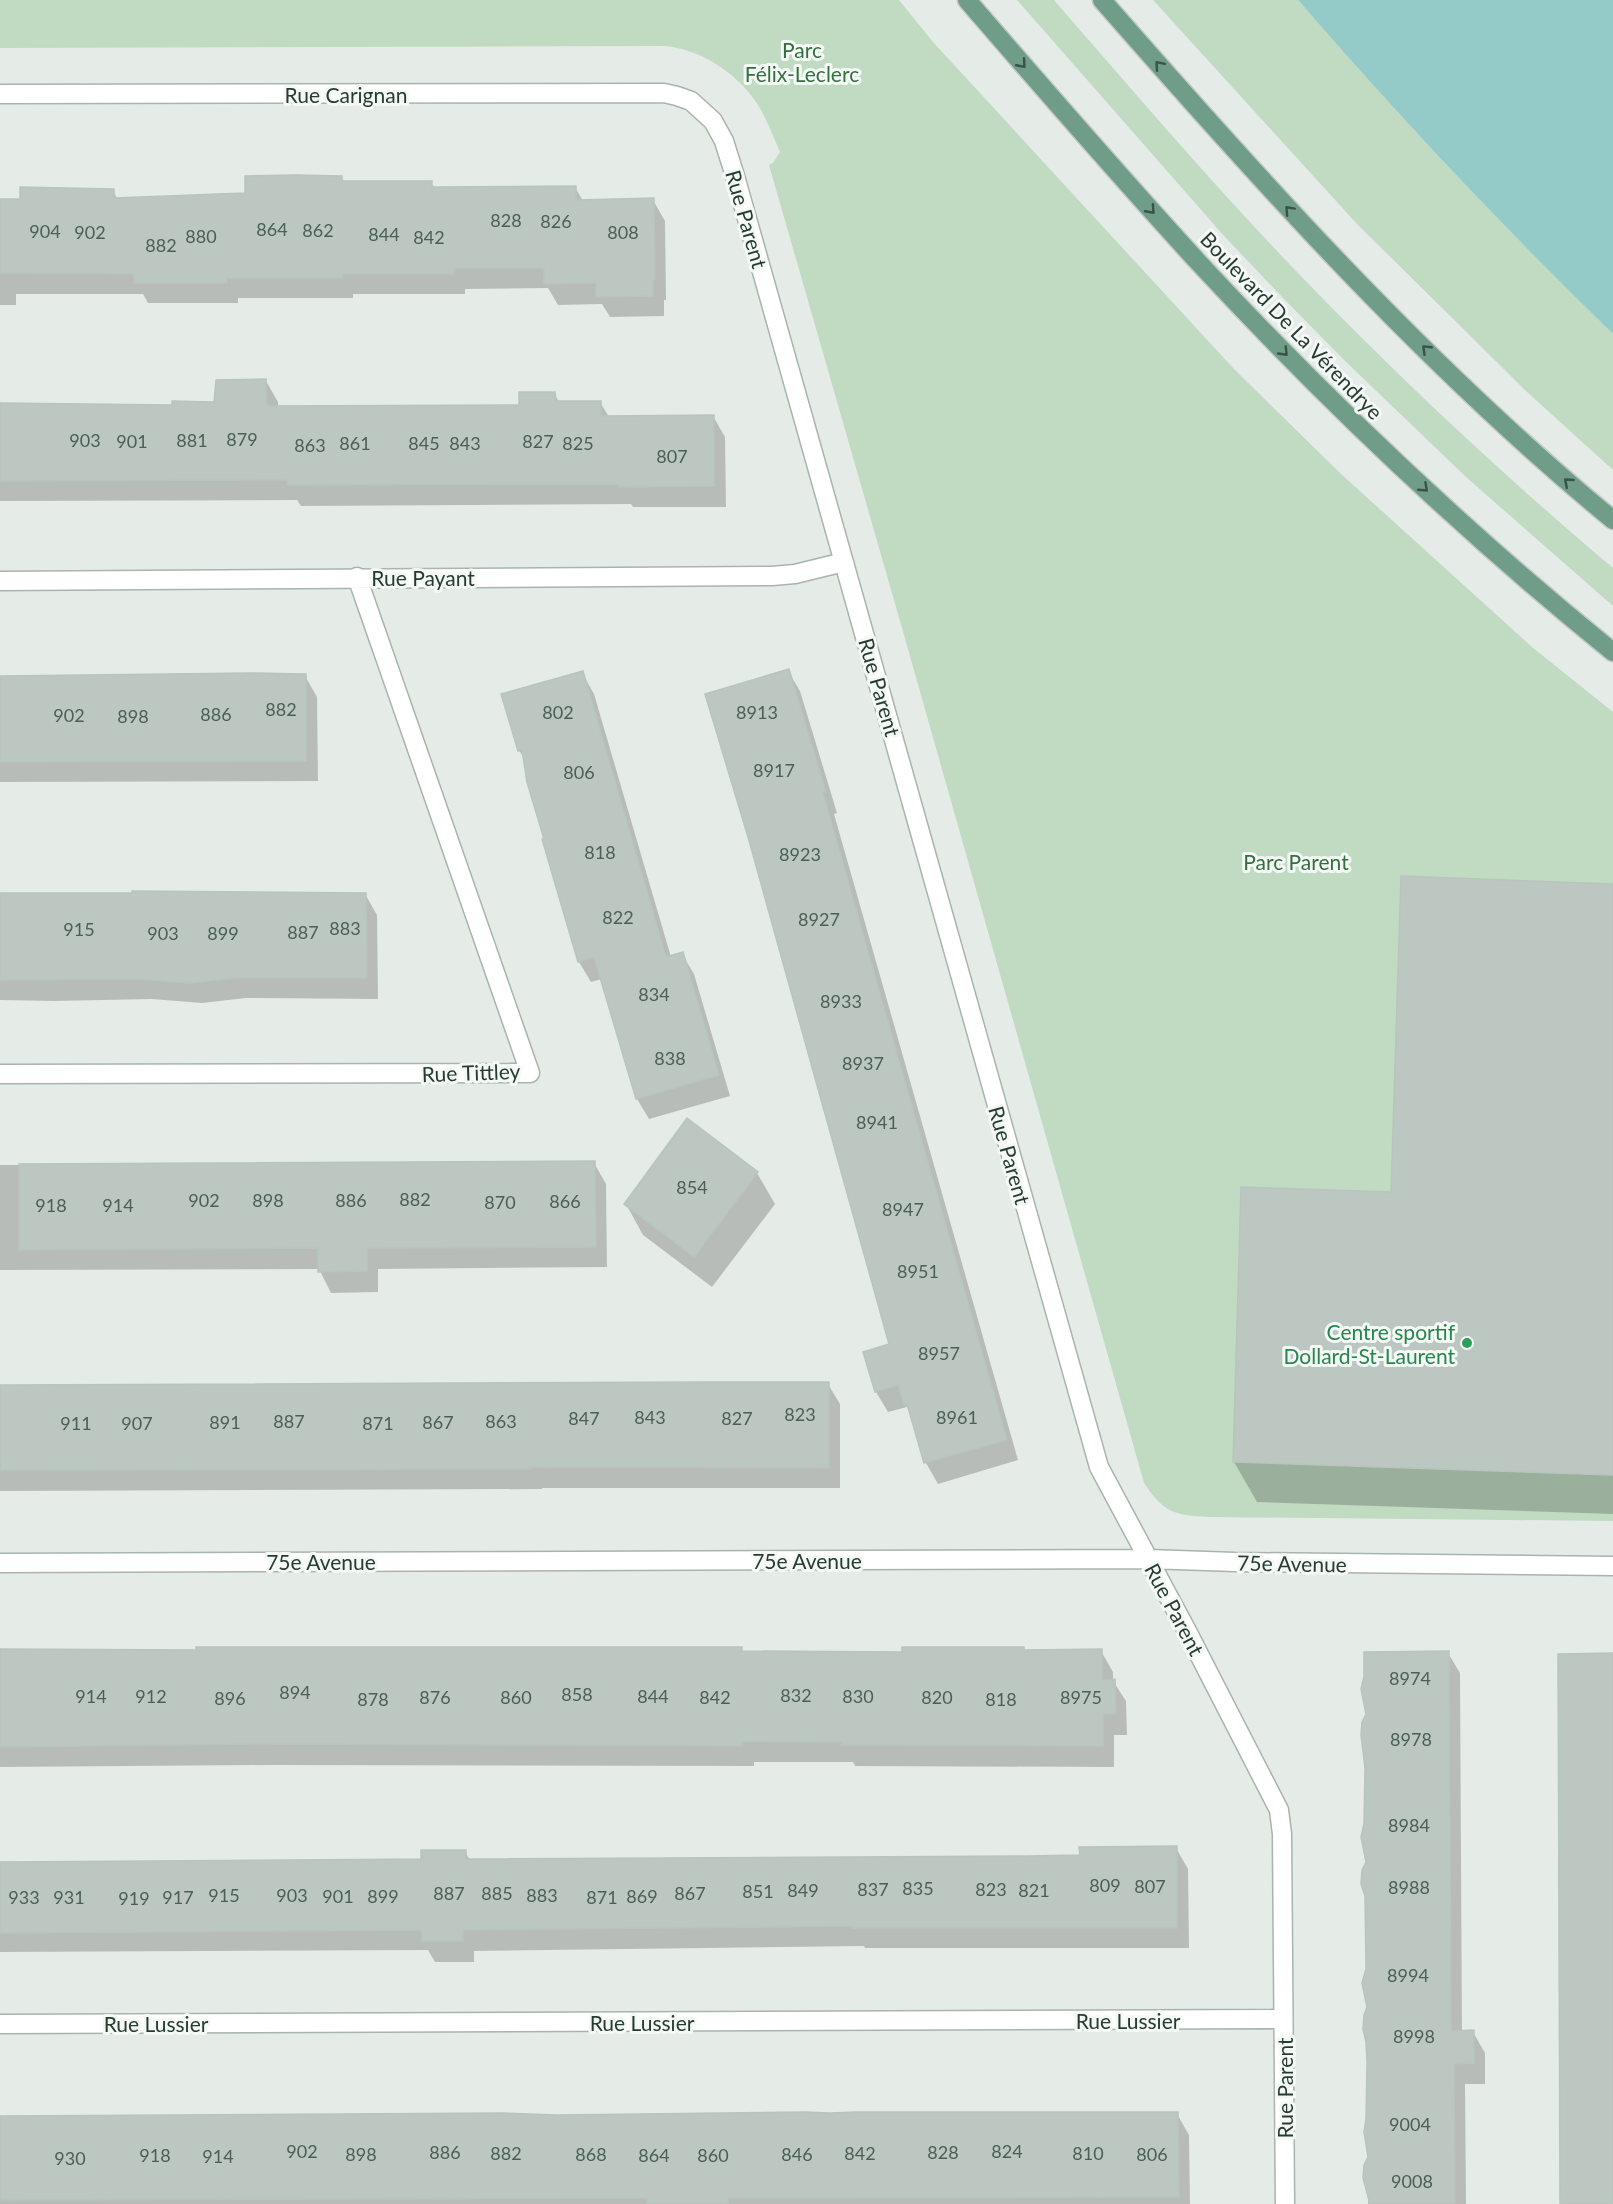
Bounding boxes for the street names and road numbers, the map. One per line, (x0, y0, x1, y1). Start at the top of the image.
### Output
street label: Rue Carignan (285, 82, 407, 107)
street label: Rue Parent (721, 167, 773, 271)
street label: Boulevard De La Vérendrye (1196, 226, 1388, 424)
street label: Rue Payant (371, 565, 475, 590)
street label: Rue Parent (854, 635, 906, 739)
street label: Rue Tittley (421, 1058, 521, 1086)
street label: Rue Parent (984, 1103, 1036, 1207)
street label: 75e Avenue (752, 1548, 862, 1573)
street label: 75e Avenue (266, 1549, 376, 1574)
street label: 75e Avenue (1237, 1550, 1347, 1576)
street label: Rue Parent (1140, 1559, 1210, 1660)
street label: Rue Lussier (1076, 2008, 1181, 2033)
street label: Rue Lussier (590, 2010, 695, 2035)
street label: Rue Lussier (104, 2011, 209, 2036)
street label: Rue Parent (1272, 2037, 1297, 2139)

